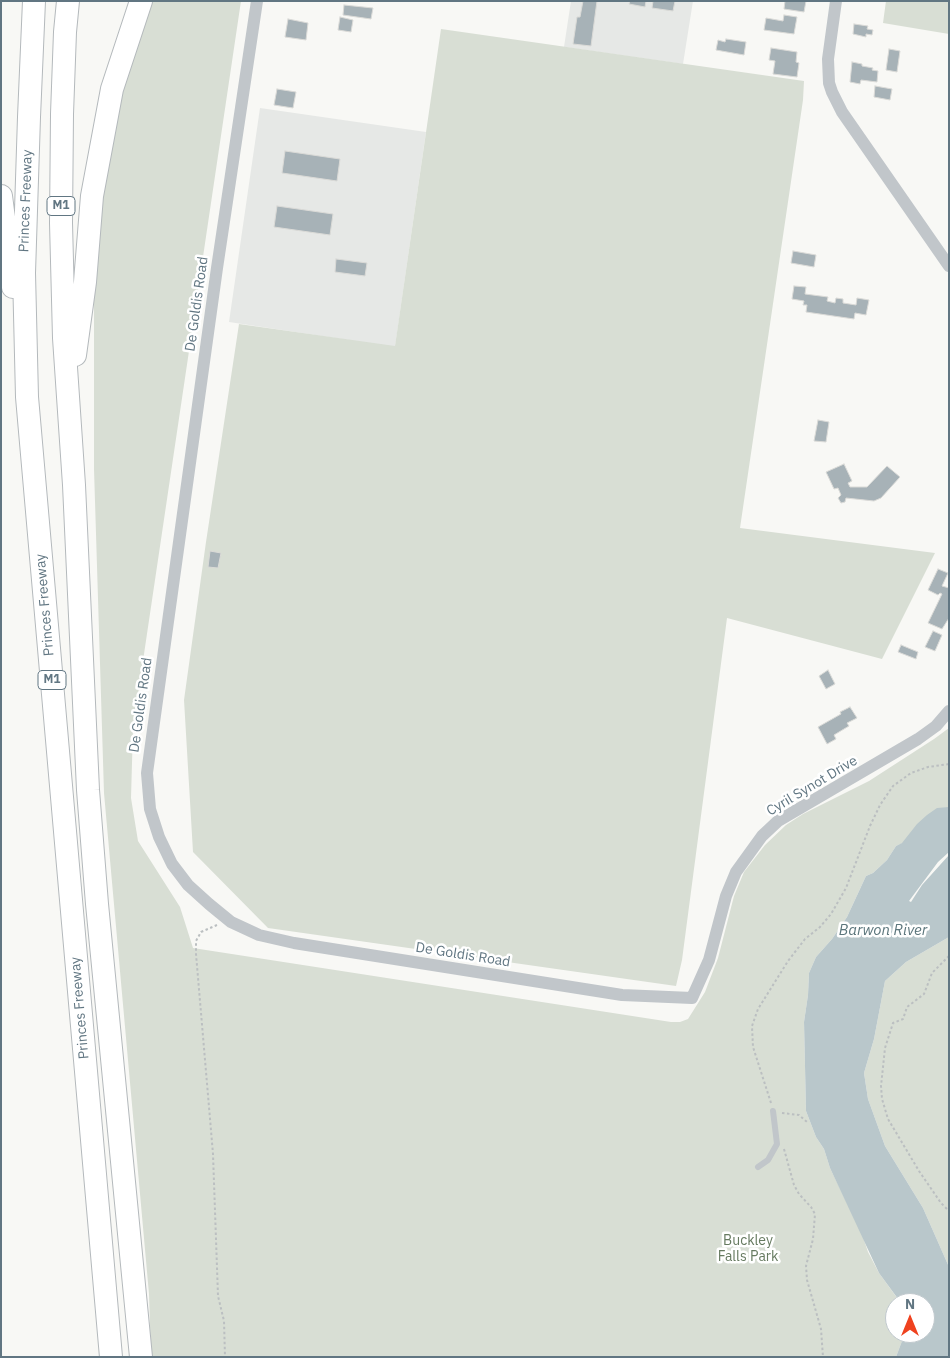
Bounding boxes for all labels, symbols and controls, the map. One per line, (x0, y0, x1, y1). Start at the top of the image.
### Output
street label: Princes Freeway (16, 149, 36, 253)
road number: M1 (47, 197, 75, 216)
street label: De Goldis Road (182, 255, 212, 353)
street label: Princes Freeway (32, 553, 58, 657)
street label: De Goldis Road (126, 656, 156, 754)
road number: M1 (38, 670, 66, 690)
street label: Cyril Synot Drive (764, 752, 860, 820)
water label: Barwon River (839, 922, 927, 940)
street label: De Goldis Road (414, 939, 512, 971)
street label: Princes Freeway (67, 956, 93, 1060)
park label: Buckley Falls Park (718, 1233, 778, 1266)
north arrow (885, 1293, 935, 1343)
text: N (905, 1295, 915, 1313)

